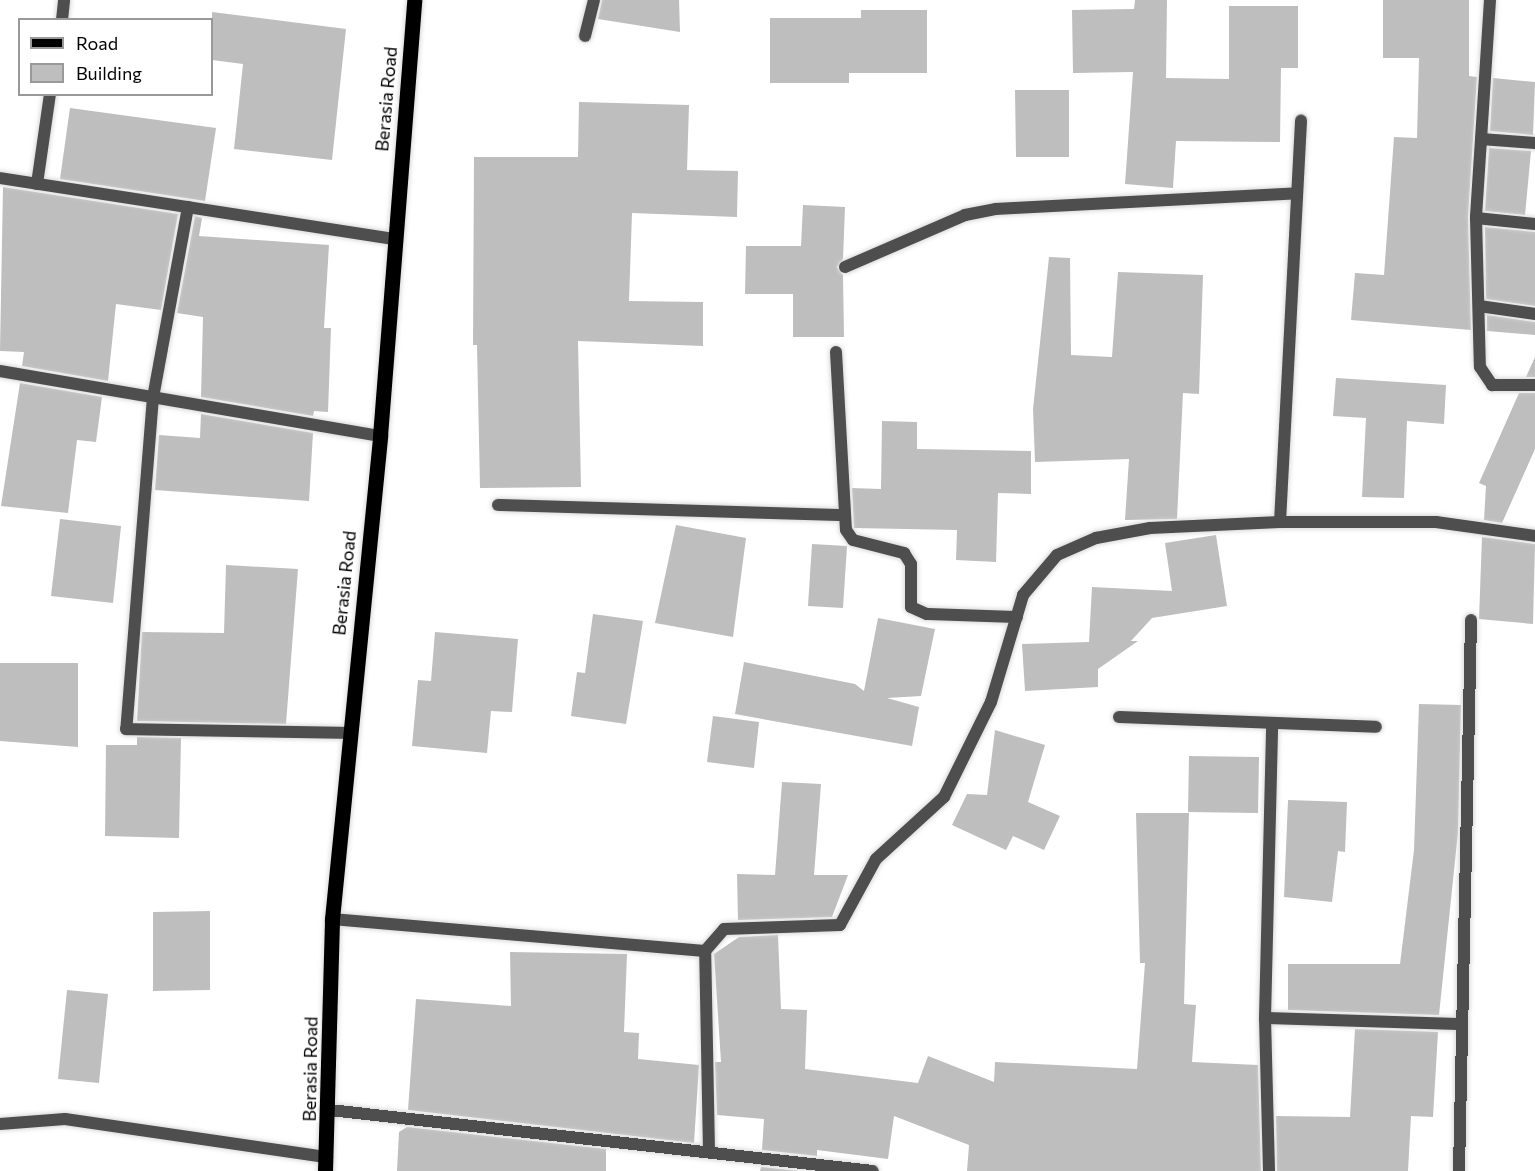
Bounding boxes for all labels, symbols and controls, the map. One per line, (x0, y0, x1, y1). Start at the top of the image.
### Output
legend (18, 18, 213, 96)
text: Road (76, 32, 118, 54)
street label: Berasia Road (371, 46, 401, 152)
text: Building (76, 62, 142, 84)
street label: Berasia Road (328, 530, 360, 636)
street label: Berasia Road (298, 1016, 322, 1122)

